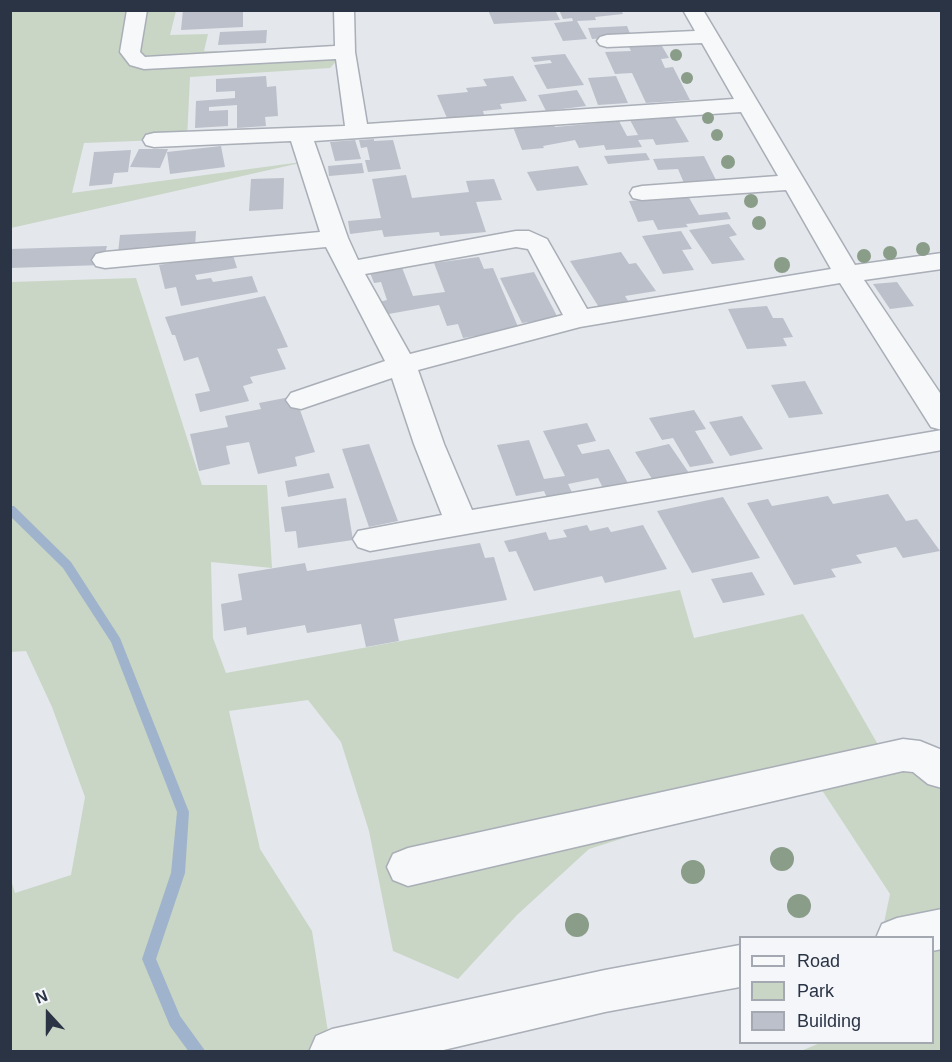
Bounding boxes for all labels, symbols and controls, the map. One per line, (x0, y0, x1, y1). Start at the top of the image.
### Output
legend (739, 936, 934, 1044)
text: Road (797, 951, 840, 971)
text: Park (797, 981, 834, 1001)
north arrow (18, 984, 78, 1044)
text: N (33, 987, 50, 1007)
text: Building (797, 1011, 861, 1031)

